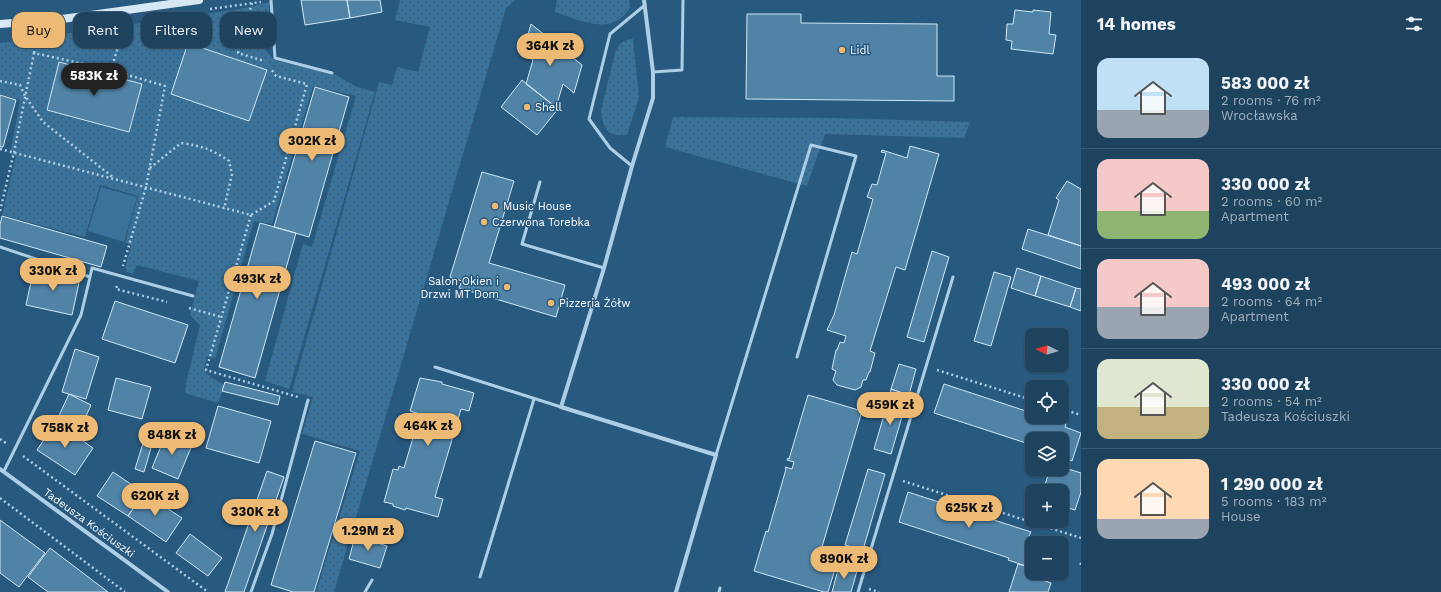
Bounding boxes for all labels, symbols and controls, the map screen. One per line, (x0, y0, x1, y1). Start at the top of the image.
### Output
chip: Buy (12, 12, 65, 48)
chip: Rent (73, 12, 133, 48)
chip: Filters (141, 12, 212, 48)
chip: New (220, 12, 277, 48)
icon: filters (1403, 13, 1425, 35)
text: 14 homes (1097, 14, 1176, 34)
pin: 364K zł (513, 33, 587, 67)
text: 364K zł (526, 38, 574, 53)
place label: Lidl (850, 44, 870, 57)
marker: Lidl (837, 45, 847, 55)
pin: 583K zł (57, 63, 131, 97)
text: 583K zł (70, 68, 118, 83)
text: 583 000 zł (1221, 73, 1310, 93)
icon: home (1129, 74, 1177, 122)
text: 2 rooms · 76 m² (1221, 93, 1321, 108)
place label: Shell (535, 101, 563, 114)
marker: Shell (522, 102, 532, 112)
text: Wrocławska (1221, 108, 1298, 123)
pin: 302K zł (275, 128, 349, 162)
text: 302K zł (288, 133, 336, 148)
text: 330 000 zł (1221, 174, 1310, 194)
icon: home (1129, 175, 1177, 223)
text: 2 rooms · 60 m² (1221, 194, 1322, 209)
place label: Music House (503, 200, 571, 213)
marker: Music House (490, 201, 500, 211)
text: Apartment (1221, 209, 1289, 224)
place label: Czerwona Torebka (492, 216, 590, 229)
marker: Czerwona Torebka (479, 217, 489, 227)
pin: 330K zł (16, 258, 90, 292)
text: 330K zł (29, 263, 77, 278)
pin: 493K zł (220, 266, 294, 300)
text: 493K zł (233, 271, 281, 286)
text: 493 000 zł (1221, 274, 1311, 294)
place label: Salon Okien i Drzwi MT Dom (420, 275, 499, 301)
icon: home (1129, 275, 1177, 323)
marker: Salon Okien i Drzwi MT Dom (502, 282, 512, 292)
text: 2 rooms · 64 m² (1221, 294, 1322, 309)
place label: Pizzeria Żółw (559, 296, 630, 310)
marker: Pizzeria Żółw (546, 298, 556, 308)
text: Apartment (1221, 309, 1289, 324)
north arrow (1025, 328, 1069, 372)
map controls (1025, 328, 1069, 580)
text: 330 000 zł (1221, 374, 1310, 394)
icon: home (1129, 375, 1177, 423)
button: locate (1025, 380, 1069, 424)
pin: 459K zł (853, 392, 927, 426)
text: 2 rooms · 54 m² (1221, 394, 1322, 409)
text: 459K zł (866, 397, 914, 412)
text: Tadeusza Kościuszki (1221, 409, 1350, 424)
pin: 464K zł (391, 413, 465, 447)
pin: 758K zł (28, 415, 102, 449)
text: 464K zł (403, 418, 453, 433)
text: 758K zł (41, 420, 89, 435)
pin: 848K zł (135, 422, 209, 456)
text: 848K zł (147, 427, 197, 442)
button: layers (1025, 432, 1069, 476)
text: 1 290 000 zł (1221, 474, 1323, 494)
icon: home (1129, 475, 1177, 523)
pin: 620K zł (118, 483, 192, 517)
button: + (1025, 484, 1069, 528)
street label: Tadeusza Kościuszki (41, 486, 137, 560)
text: 620K zł (131, 488, 179, 503)
text: 5 rooms · 183 m² (1221, 494, 1326, 509)
pin: 625K zł (932, 495, 1006, 529)
pin: 330K zł (218, 499, 292, 533)
text: 625K zł (945, 500, 993, 515)
text: 330K zł (231, 504, 279, 519)
text: House (1221, 509, 1261, 524)
pin: 1.29M zł (327, 518, 409, 552)
text: 1.29M zł (342, 523, 394, 538)
button: − (1025, 536, 1069, 580)
pin: 890K zł (807, 546, 881, 580)
text: 890K zł (819, 551, 869, 566)

